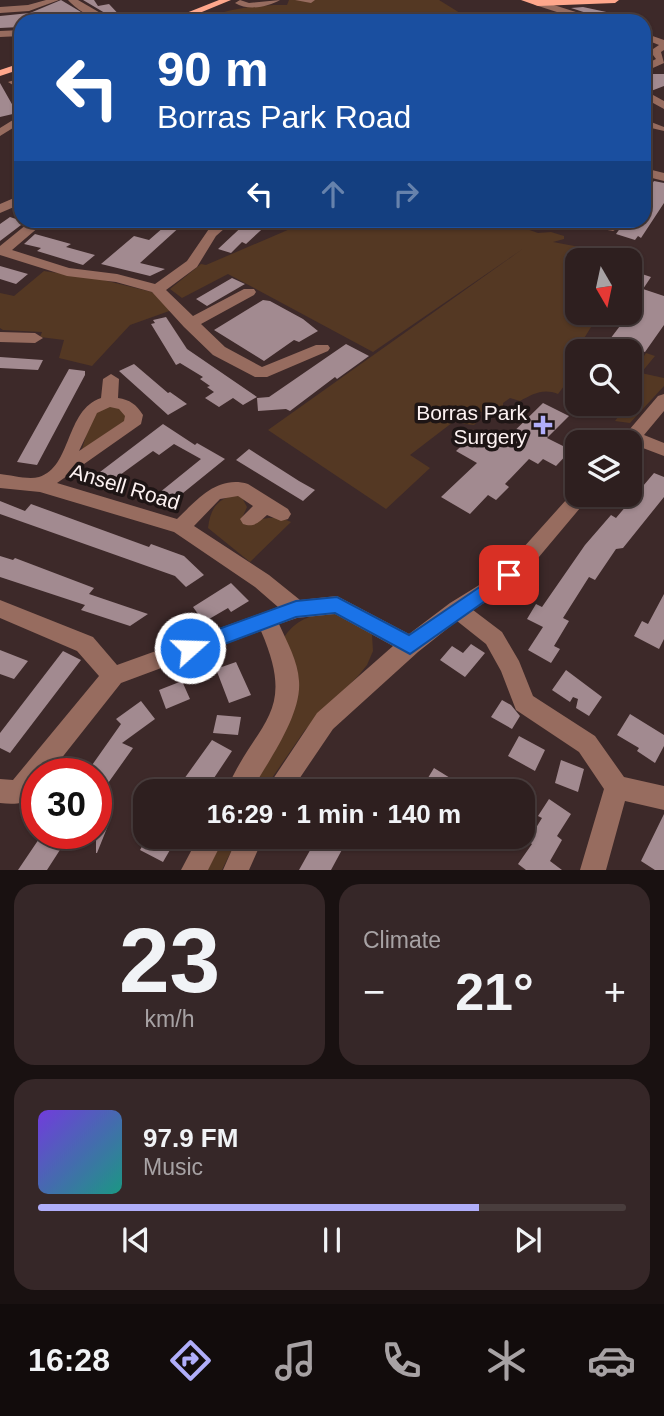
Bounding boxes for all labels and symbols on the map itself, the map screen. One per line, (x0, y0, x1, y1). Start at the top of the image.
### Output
north arrow (565, 248, 642, 326)
place label: Borras Park Surgery (416, 401, 527, 448)
marker: Borras Park Surgery (533, 415, 553, 435)
street label: Ansell Road (68, 459, 183, 514)
pin (479, 545, 539, 605)
position arrow (153, 611, 227, 685)
speed limit sign: 30 (21, 758, 112, 849)

